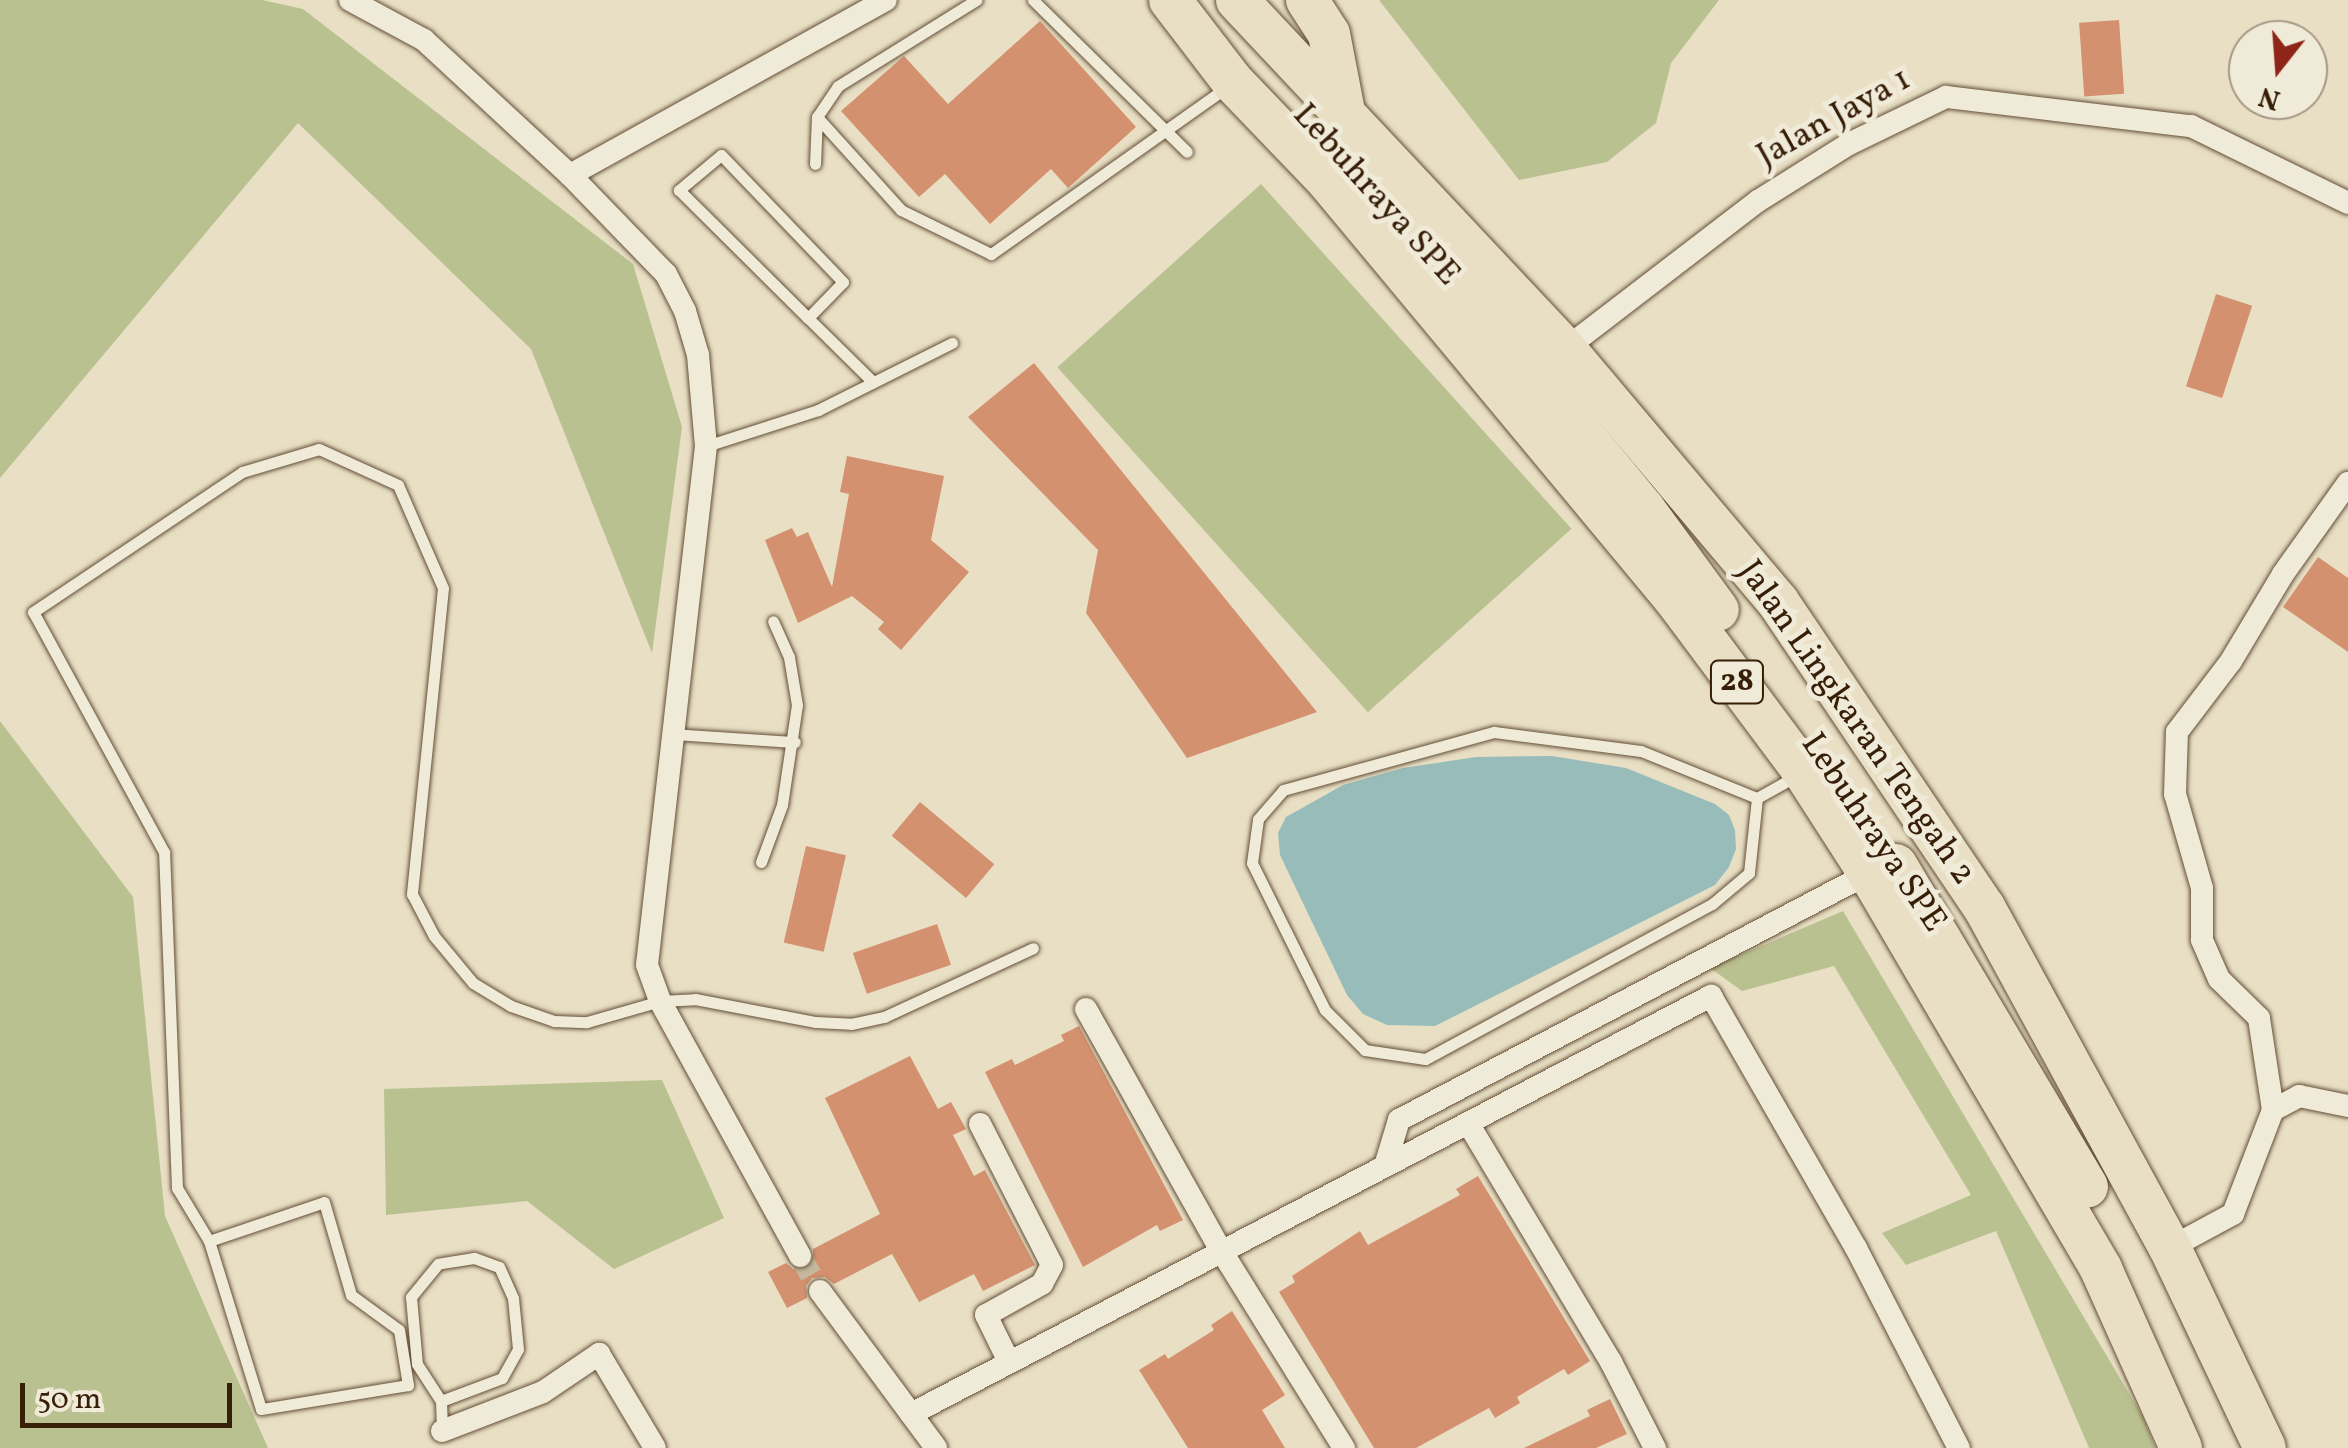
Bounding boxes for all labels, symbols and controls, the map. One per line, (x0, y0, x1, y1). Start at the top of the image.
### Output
north arrow (2228, 20, 2328, 120)
street label: Jalan Jaya 1 (1750, 59, 1918, 177)
text: N (2254, 76, 2285, 119)
street label: Lebuhraya SPE (1283, 95, 1469, 295)
street label: Jalan Lingkaran Tengah 2 (1728, 552, 1984, 894)
road number: 28 (1710, 655, 1764, 709)
street label: Lebuhraya SPE (1791, 725, 1955, 941)
scale bar (25, 1363, 238, 1425)
text: 50 m (37, 1379, 101, 1421)

